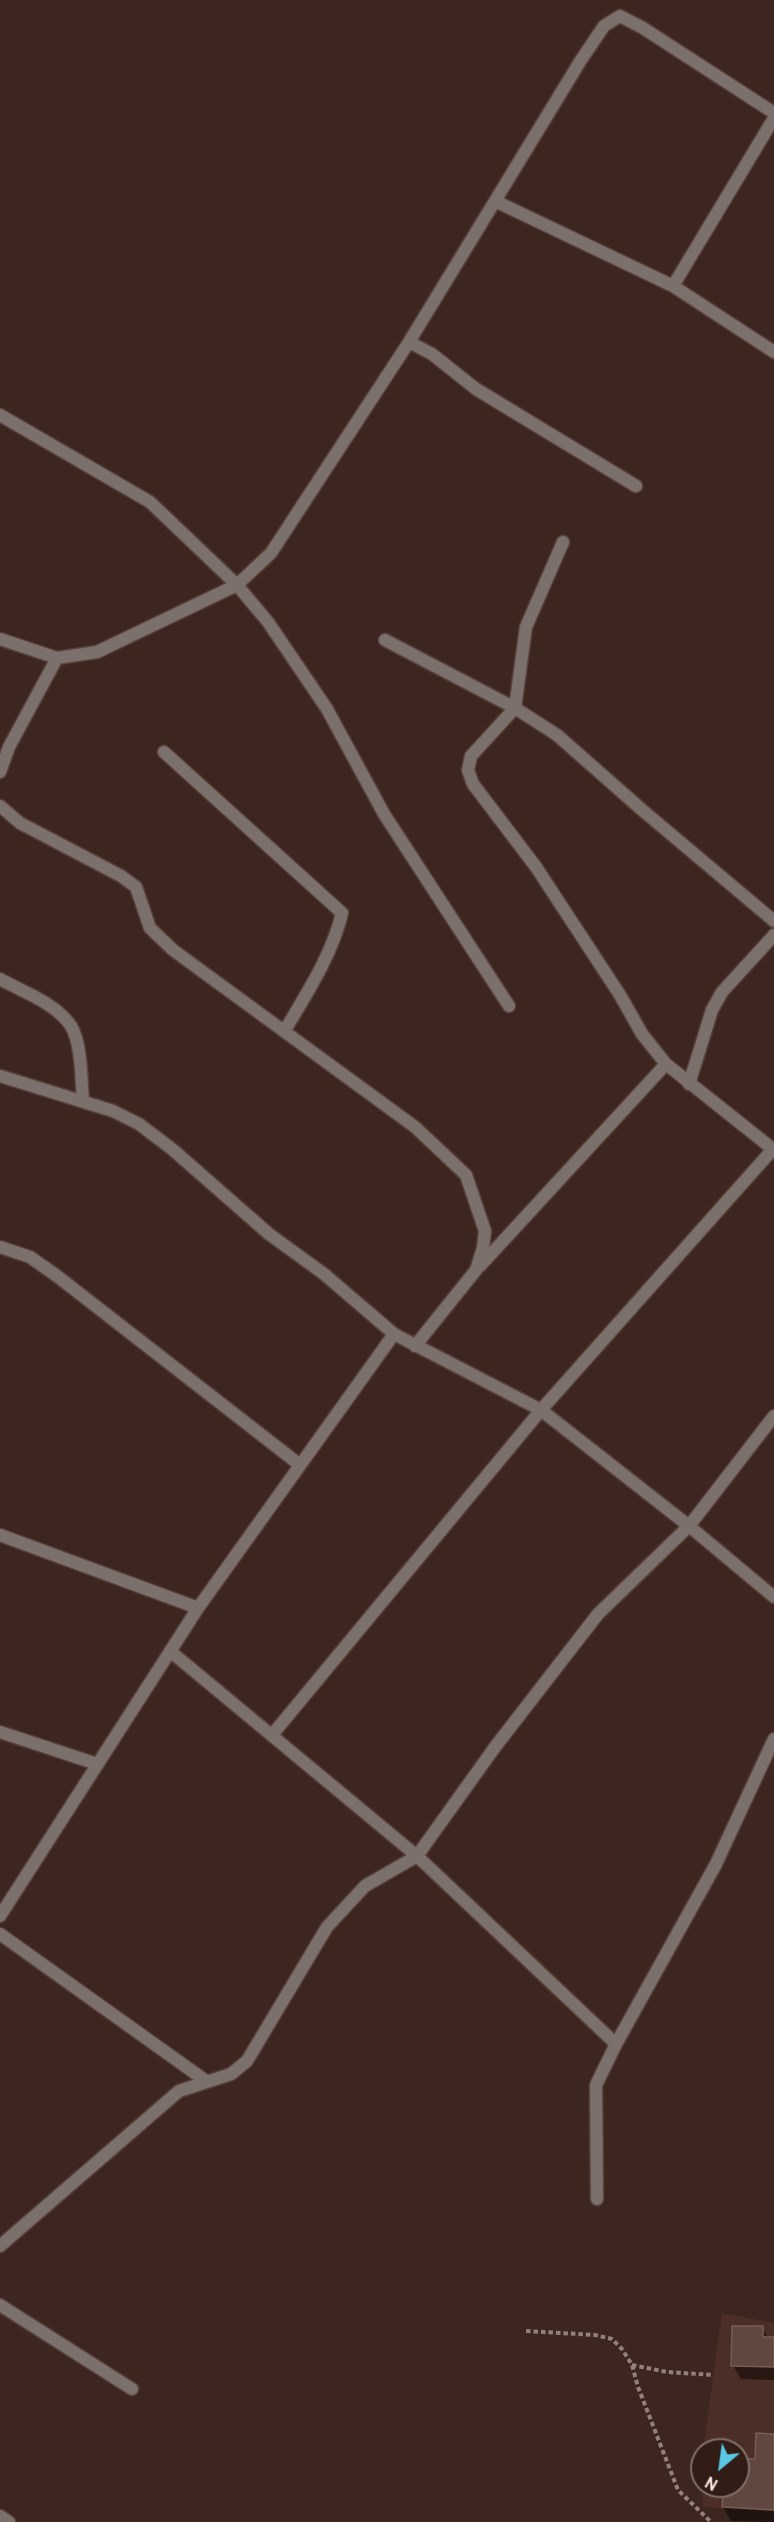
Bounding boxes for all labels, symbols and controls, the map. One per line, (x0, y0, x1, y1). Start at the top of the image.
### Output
north arrow (690, 2438, 750, 2498)
text: N (702, 2470, 722, 2494)

